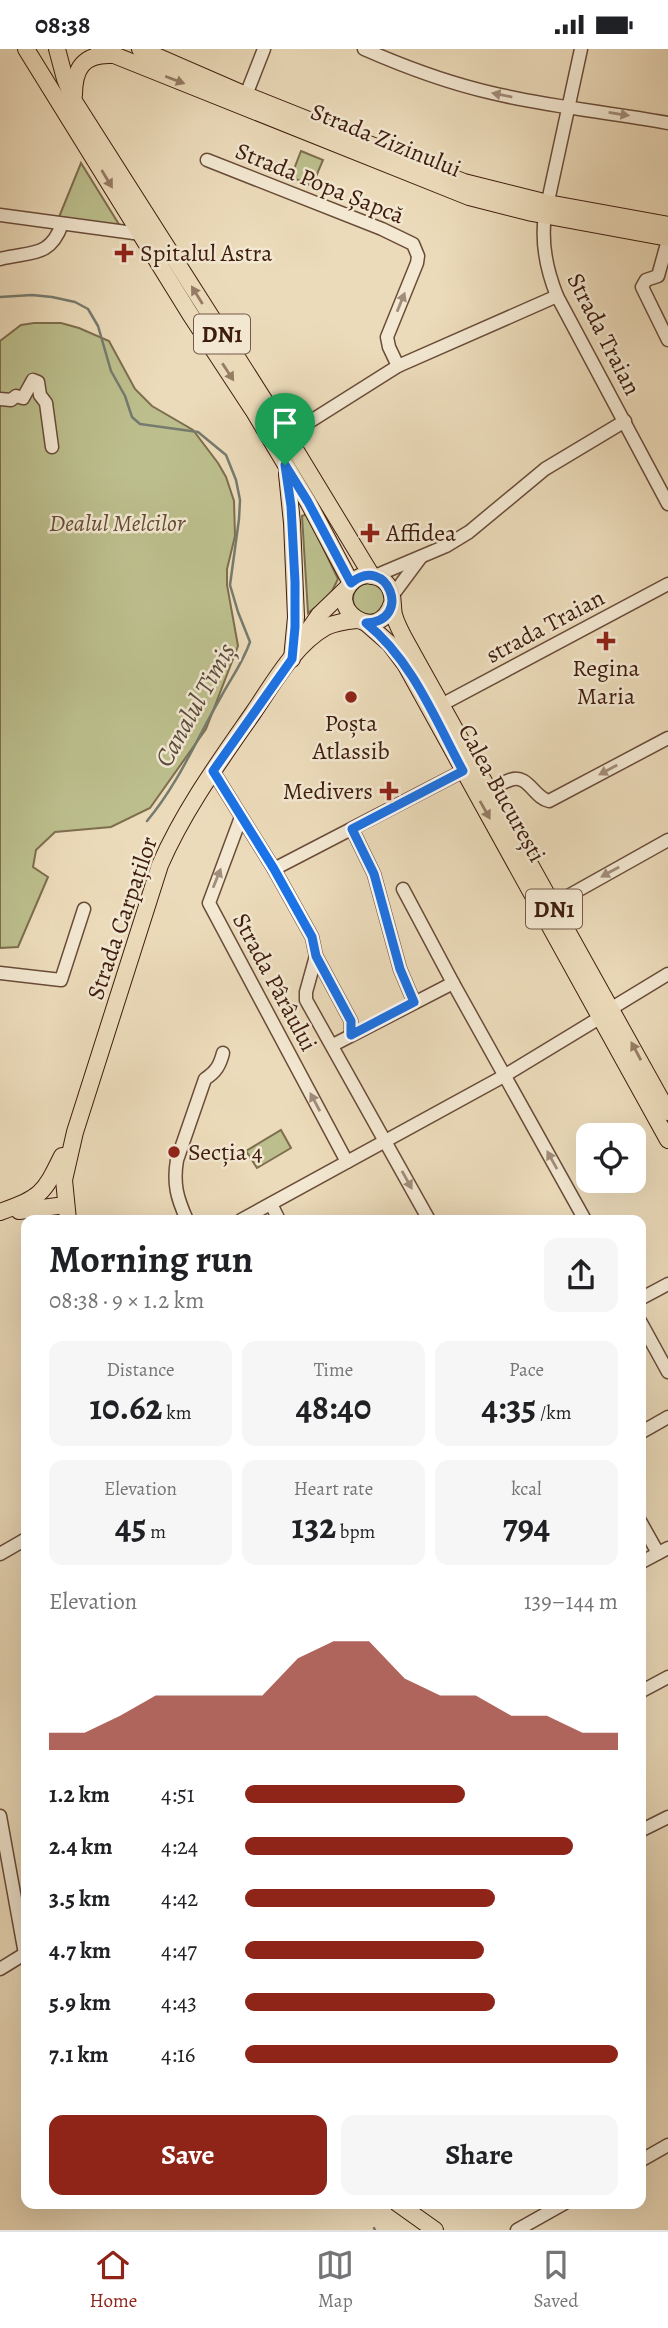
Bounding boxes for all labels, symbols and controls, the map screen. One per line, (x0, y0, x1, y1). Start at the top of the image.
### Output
text: 08:38 (35, 7, 90, 42)
one-way arrow (165, 75, 186, 86)
one-way arrow (491, 89, 513, 100)
street label: Strada Zizinului (306, 95, 466, 185)
one-way arrow (608, 109, 630, 120)
street label: Strada Popa Șapcă (231, 135, 410, 232)
one-way arrow (101, 169, 114, 188)
place label: Spitalul Astra (140, 237, 273, 269)
marker: Spitalul Astra (114, 243, 134, 263)
street label: Strada Traian (560, 267, 648, 401)
one-way arrow (191, 286, 204, 305)
one-way arrow (395, 292, 406, 313)
road number: DN1 (194, 315, 250, 353)
one-way arrow (221, 362, 234, 381)
pin (255, 393, 315, 465)
icon: arrive (266, 404, 304, 442)
park label: Dealul Melcilor (49, 507, 186, 539)
place label: Affidea (385, 517, 457, 549)
marker: Affidea (360, 523, 380, 543)
street label: strada Traian (480, 581, 610, 671)
marker: Regina Maria (596, 631, 616, 651)
water label: Canalul Timiș (147, 637, 244, 773)
place label: Regina Maria (572, 652, 641, 712)
marker: Poșta Atlassib (343, 689, 359, 705)
place label: Poșta Atlassib (311, 707, 390, 767)
street label: Calea București (451, 718, 553, 868)
one-way arrow (598, 764, 618, 776)
place label: Medivers (283, 775, 373, 807)
marker: Medivers (379, 781, 399, 801)
one-way arrow (479, 801, 491, 820)
street label: Strada Carpaților (79, 832, 165, 1004)
one-way arrow (600, 866, 619, 878)
one-way arrow (212, 868, 223, 889)
road number: DN1 (526, 889, 582, 929)
street label: Strada Pârâului (225, 907, 325, 1057)
one-way arrow (630, 1041, 642, 1061)
one-way arrow (309, 1092, 321, 1112)
map controls (576, 1123, 646, 1193)
button: locate (576, 1123, 646, 1193)
place label: Secția 4 (188, 1136, 263, 1168)
marker: Secția 4 (166, 1144, 182, 1160)
one-way arrow (546, 1150, 558, 1170)
one-way arrow (401, 1171, 413, 1190)
text: Morning run (49, 1233, 253, 1285)
button: share (544, 1238, 618, 1312)
text: 08:38 · 9 × 1.2 km (49, 1285, 204, 1316)
text: Distance (106, 1357, 175, 1383)
text: Time (314, 1357, 353, 1383)
text: Pace (509, 1357, 544, 1383)
text: 10.62 (89, 1383, 163, 1431)
text: 48:40 (296, 1383, 371, 1431)
text: 4:35 (481, 1383, 536, 1431)
text: km (163, 1400, 192, 1426)
text: /km (536, 1400, 572, 1426)
text: Elevation (104, 1476, 177, 1502)
text: Heart rate (294, 1476, 373, 1502)
text: kcal (511, 1476, 542, 1502)
text: 45 (115, 1502, 146, 1550)
text: 132 (292, 1502, 336, 1550)
text: 794 (503, 1502, 550, 1550)
text: m (146, 1519, 166, 1545)
text: bpm (336, 1519, 375, 1545)
text: Elevation (49, 1586, 137, 1617)
text: 139–144 m (524, 1586, 618, 1617)
text: 1.2 km (49, 1779, 110, 1810)
text: 4:51 (161, 1779, 195, 1810)
text: 2.4 km (49, 1831, 112, 1862)
text: 4:24 (161, 1831, 198, 1862)
text: 3.5 km (49, 1883, 110, 1914)
text: 4:42 (161, 1883, 198, 1914)
text: 4.7 km (49, 1935, 111, 1966)
text: 4:47 (161, 1935, 197, 1966)
text: 5.9 km (49, 1987, 111, 2018)
text: 4:43 (161, 1987, 197, 2018)
text: 7.1 km (49, 2039, 109, 2070)
text: 4:16 (161, 2039, 195, 2070)
button: Save (49, 2115, 327, 2195)
button: Share (341, 2115, 618, 2195)
tab: Home (90, 2246, 137, 2314)
tab: Map (316, 2246, 354, 2314)
tab: Saved (533, 2246, 578, 2314)

